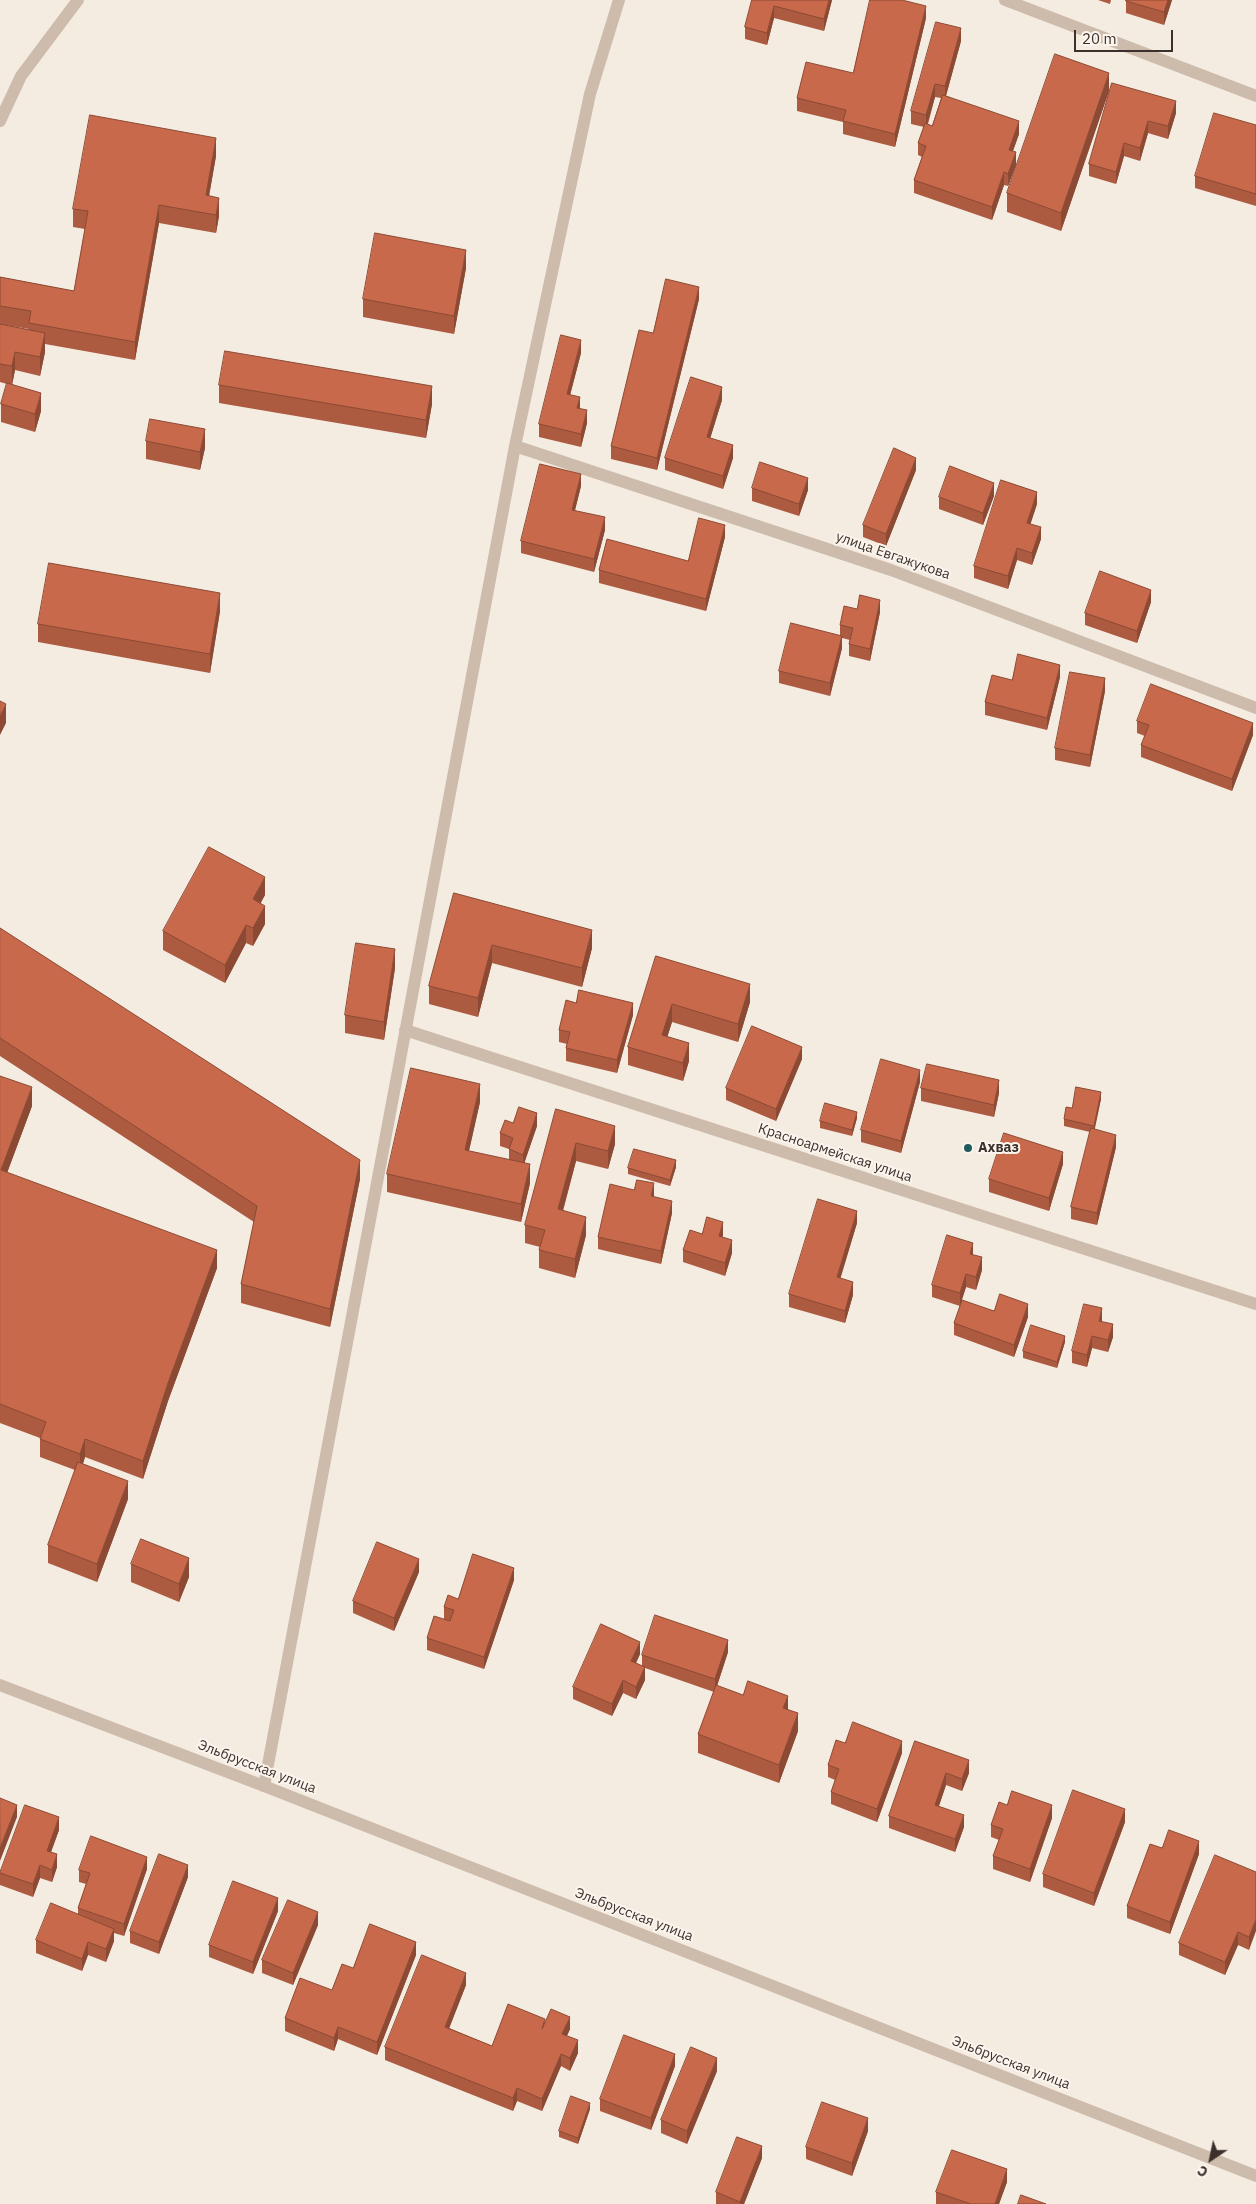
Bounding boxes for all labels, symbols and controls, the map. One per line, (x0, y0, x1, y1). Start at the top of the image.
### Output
scale bar (1076, 20, 1175, 52)
text: 20 m (1082, 29, 1117, 48)
street label: улица Евгажукова (834, 529, 952, 583)
street label: Красноармейская улица (756, 1120, 914, 1186)
place label: Ахваз (978, 1140, 1019, 1156)
marker: Ахваз (962, 1142, 974, 1154)
street label: Эльбрусская улица (196, 1737, 318, 1797)
street label: Эльбрусская улица (573, 1885, 695, 1945)
street label: Эльбрусская улица (950, 2033, 1072, 2093)
north arrow (1186, 2134, 1236, 2184)
text: С (1194, 2161, 1211, 2181)

